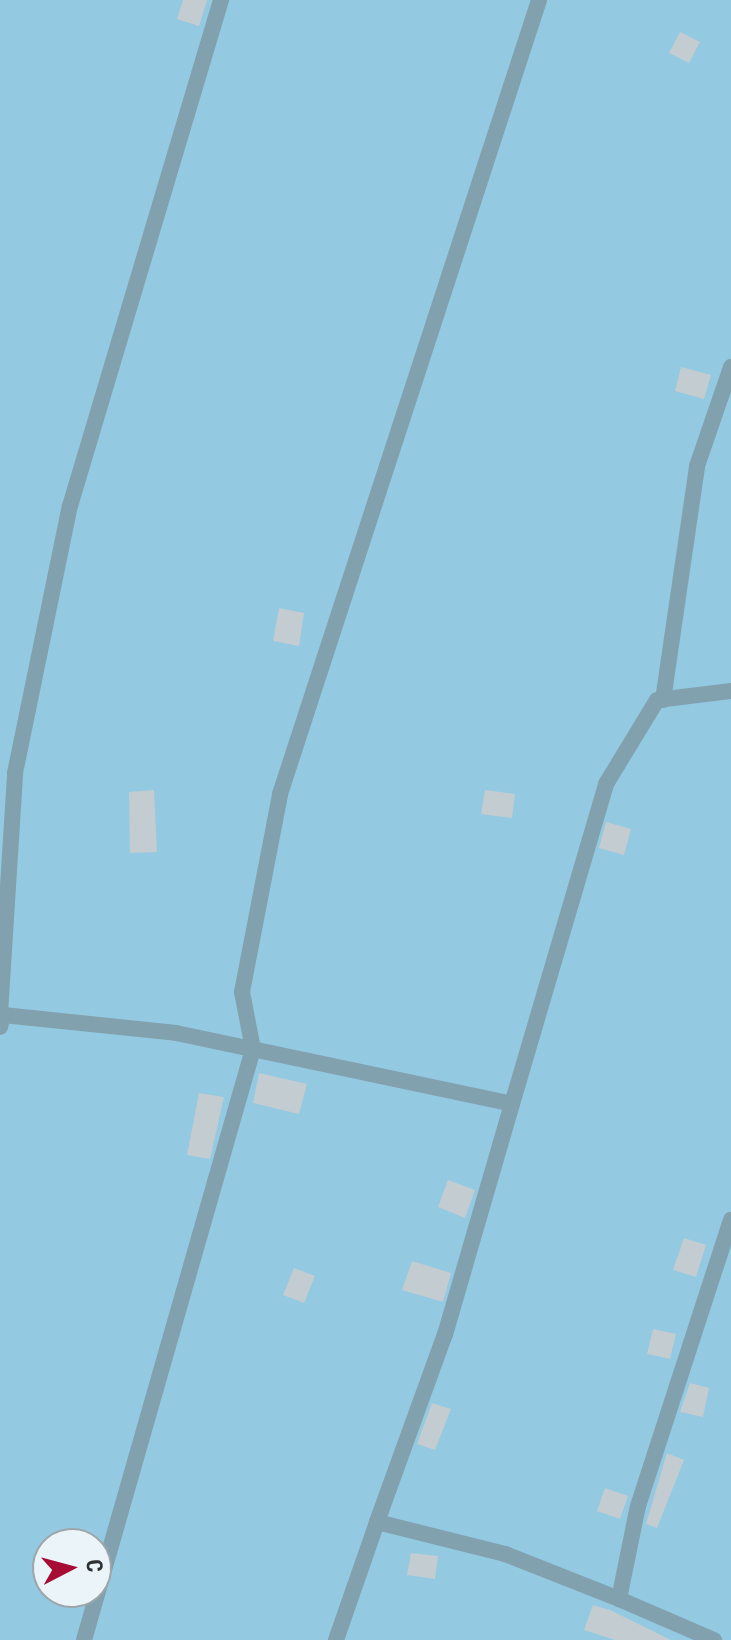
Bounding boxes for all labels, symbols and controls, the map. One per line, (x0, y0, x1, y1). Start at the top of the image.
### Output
north arrow (32, 1528, 112, 1608)
text: С (81, 1558, 107, 1573)

